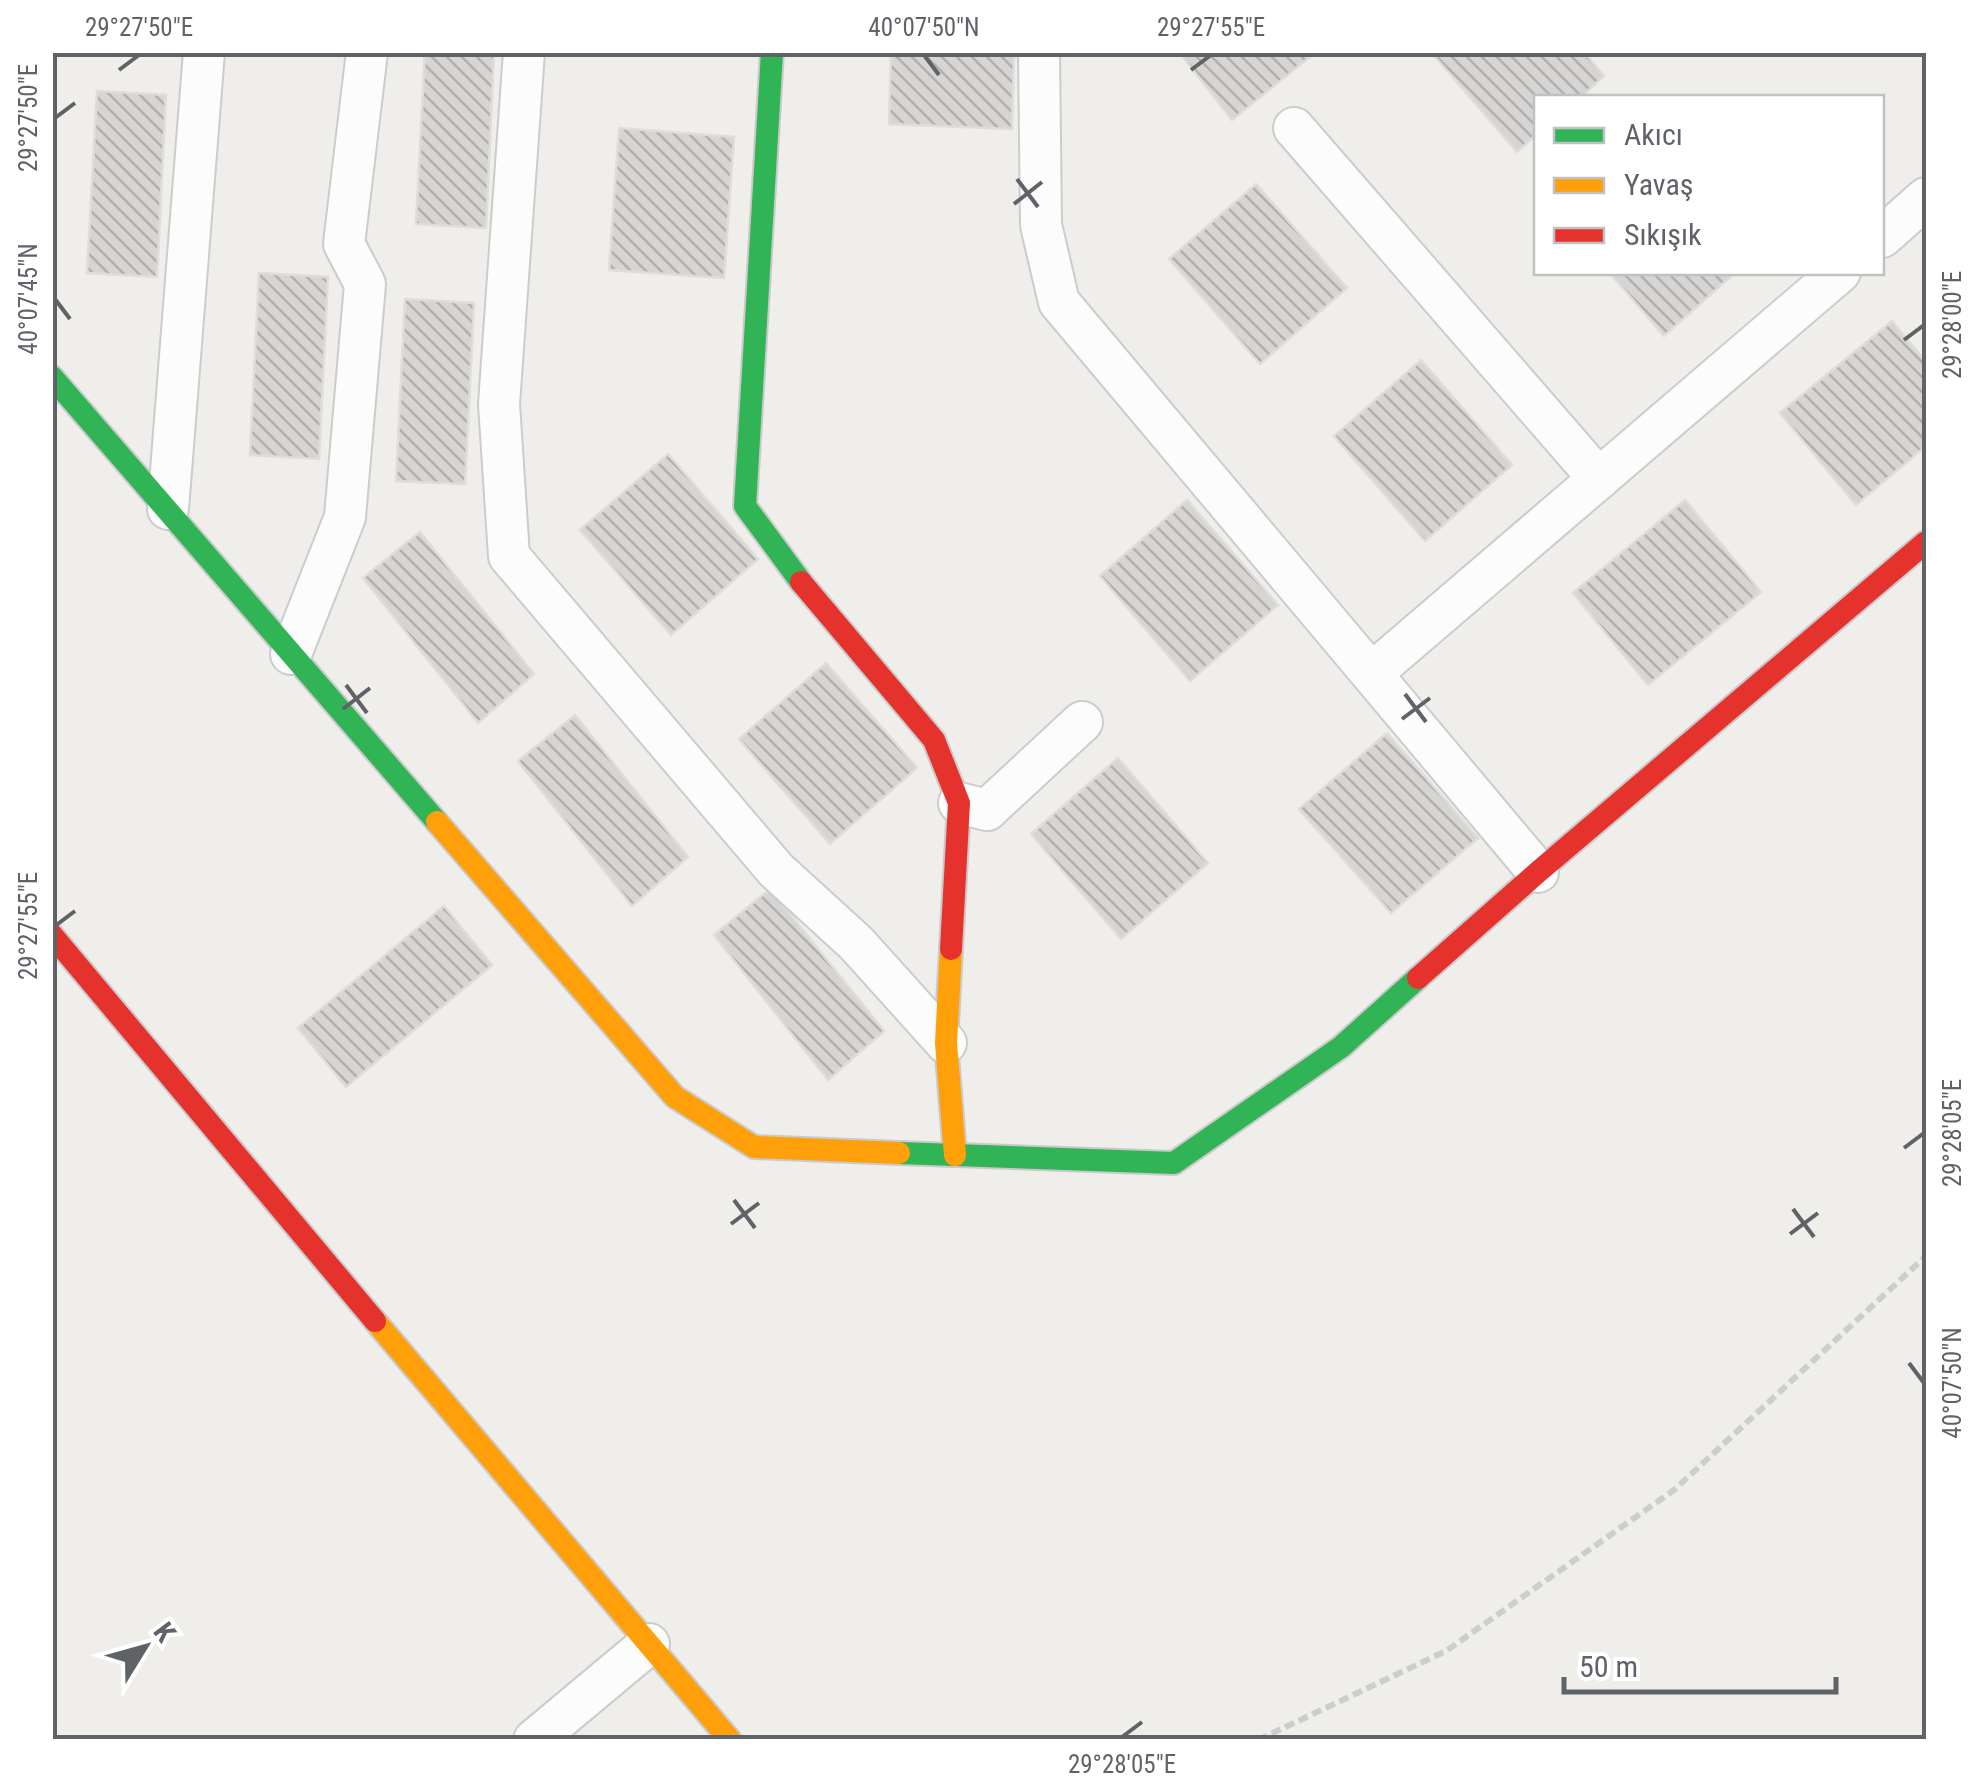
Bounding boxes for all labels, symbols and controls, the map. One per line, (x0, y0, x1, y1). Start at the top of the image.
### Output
text: 29°27'50"E (85, 13, 193, 42)
text: 40°07'50"N (868, 13, 980, 42)
text: 29°27'55"E (1157, 13, 1265, 42)
text: 29°27'50"E (14, 64, 43, 172)
legend (1534, 95, 1884, 275)
text: Akıcı (1624, 117, 1683, 152)
text: Yavaş (1624, 167, 1694, 202)
text: Sıkışık (1624, 217, 1702, 252)
text: 40°07'45"N (14, 243, 43, 355)
text: 29°28'00"E (1938, 271, 1967, 379)
text: 29°27'55"E (14, 872, 43, 980)
text: 29°28'05"E (1938, 1079, 1967, 1187)
text: 40°07'50"N (1938, 1327, 1967, 1439)
north arrow (95, 1597, 195, 1697)
text: K (147, 1616, 183, 1649)
scale bar (1564, 1632, 1836, 1694)
text: 50 m (1579, 1649, 1638, 1684)
text: 29°28'05"E (1068, 1750, 1176, 1779)

